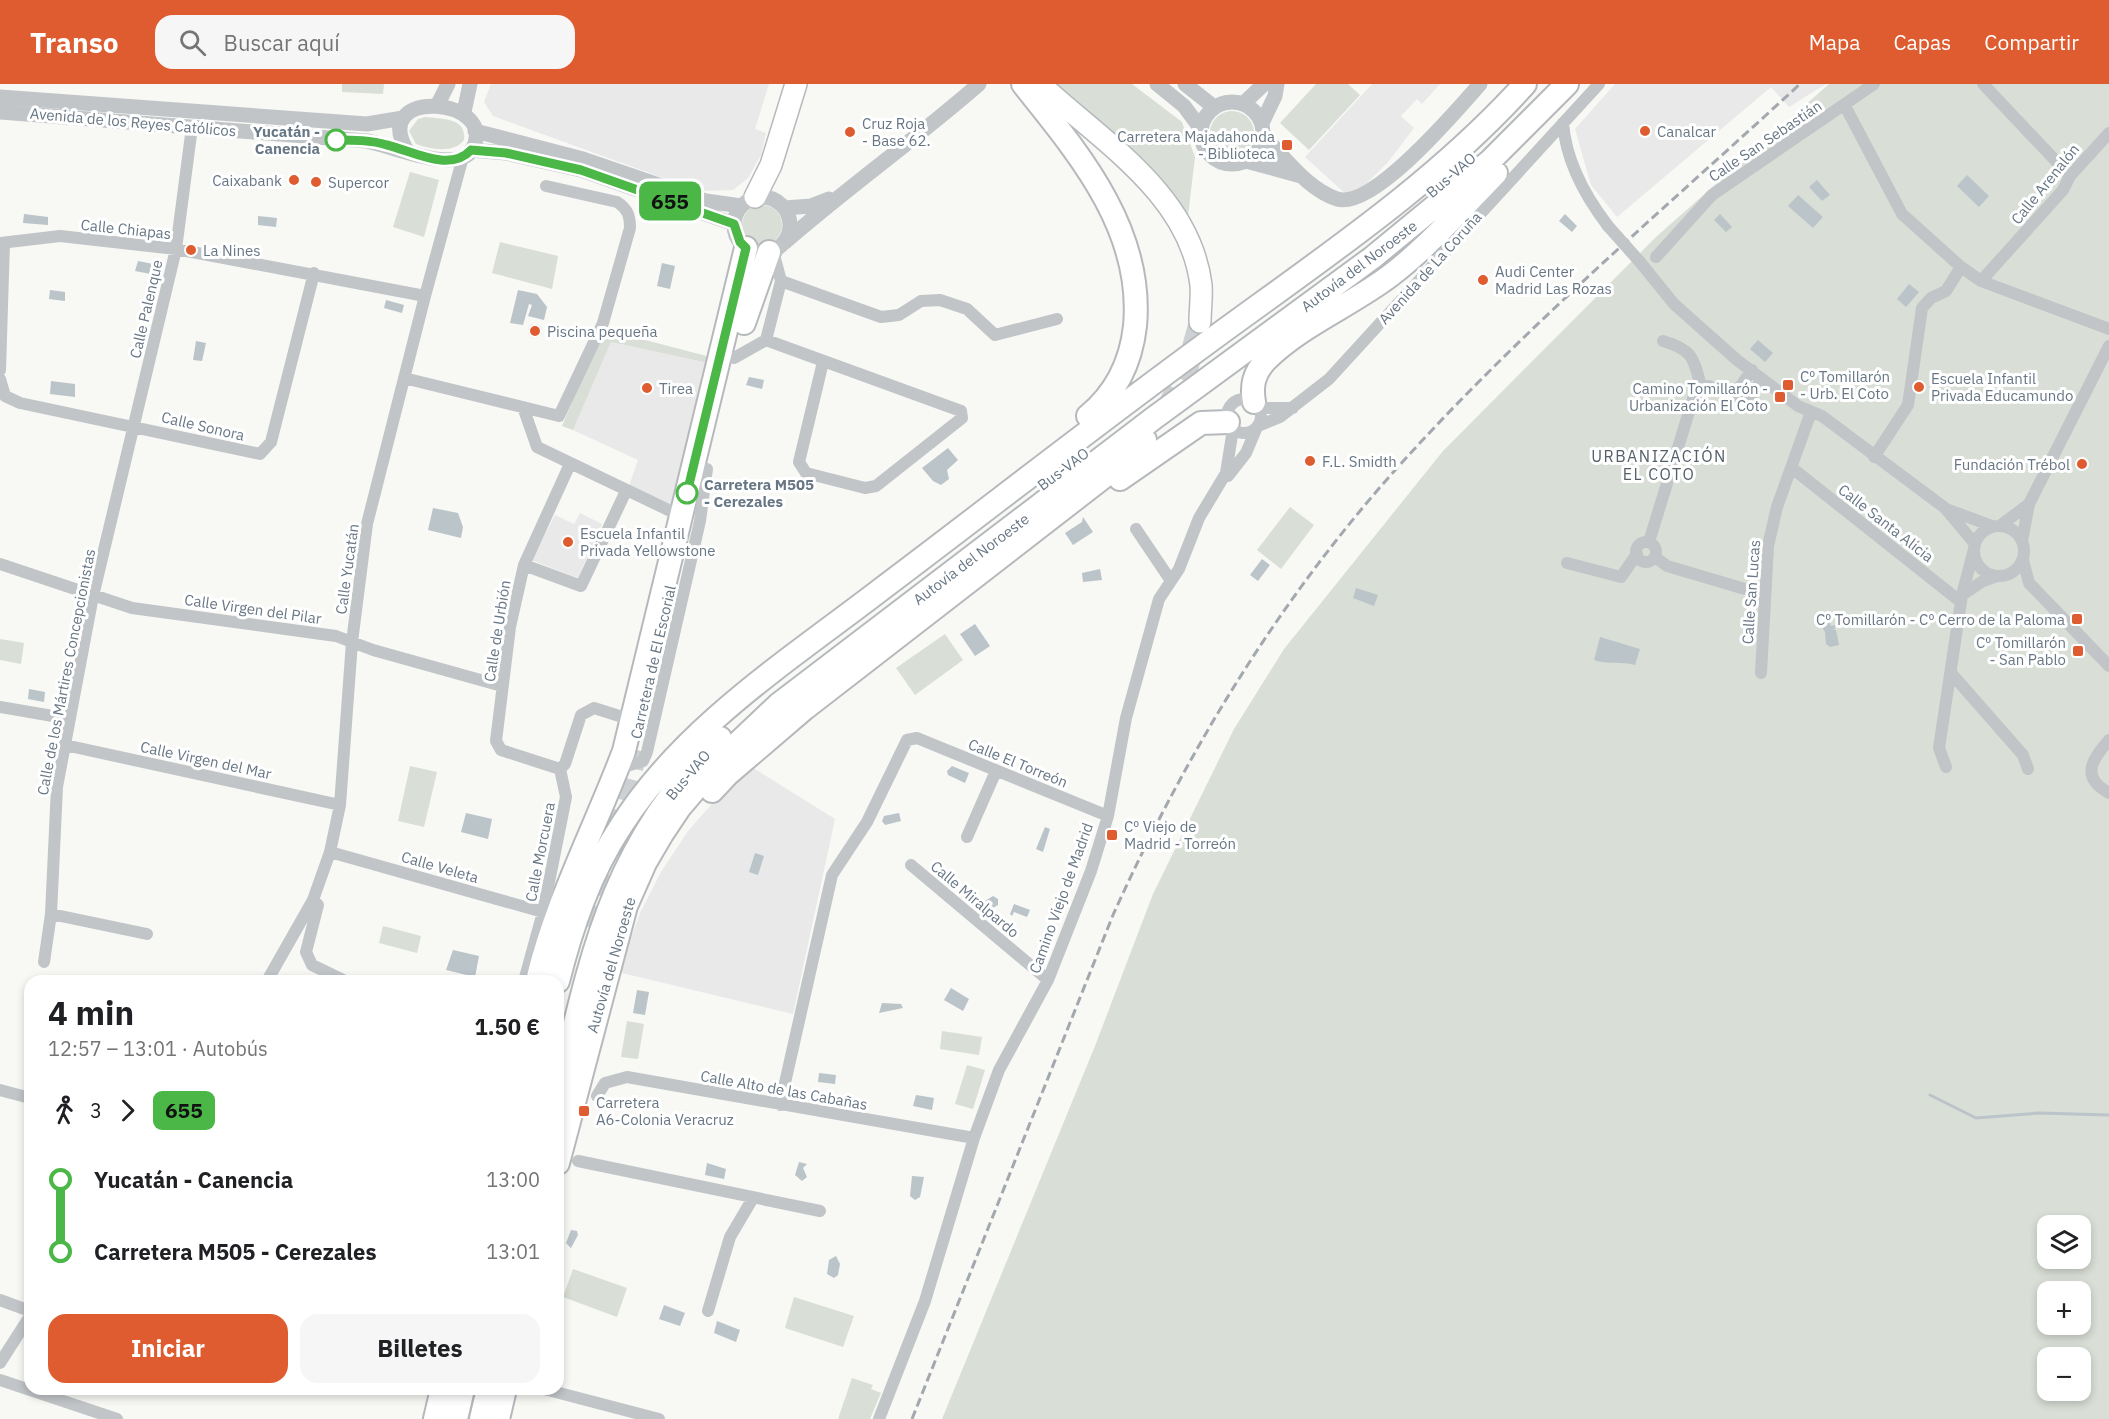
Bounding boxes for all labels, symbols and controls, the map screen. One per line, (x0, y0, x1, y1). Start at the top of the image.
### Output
search box (155, 15, 575, 69)
text: Transo (30, 24, 119, 61)
icon: search (176, 26, 209, 59)
text: Buscar aquí (224, 28, 340, 57)
text: Mapa (1809, 28, 1860, 56)
text: Capas (1893, 28, 1951, 56)
text: Compartir (1984, 28, 2079, 56)
street label: Calle San Sebastián (1705, 96, 1825, 186)
street label: Avenida de los Reyes Católicos (29, 104, 237, 140)
place label: Cruz Roja - Base 62. (862, 114, 931, 150)
place label: Yucatán - Canencia (253, 122, 320, 158)
place label: Canalcar (1657, 122, 1716, 141)
marker: Canalcar (1638, 124, 1652, 138)
marker: Cruz Roja - Base 62. (843, 125, 857, 139)
place label: Carretera Majadahonda - Biblioteca (1117, 127, 1275, 163)
marker: Yucatán - Canencia (325, 129, 347, 151)
marker: Carretera Majadahonda - Biblioteca (1280, 138, 1294, 152)
street label: Calle Arenalón (2007, 140, 2083, 228)
street label: Bus-VAO (1422, 148, 1480, 202)
place label: Caixabank (212, 171, 282, 190)
marker: Caixabank (287, 173, 301, 187)
place label: Supercor (328, 173, 389, 192)
marker: Supercor (309, 175, 323, 189)
line badge: 655 (636, 182, 704, 220)
text: 655 (651, 187, 689, 215)
street label: Avenida de La Coruña (1374, 208, 1486, 328)
street label: Calle Chiapas (80, 215, 172, 243)
street label: Autovía del Noroeste (1297, 216, 1421, 316)
place label: La Nines (203, 241, 260, 260)
marker: La Nines (184, 243, 198, 257)
street label: Calle Palenque (125, 258, 167, 360)
place label: Audi Center Madrid Las Rozas (1495, 262, 1612, 298)
marker: Audi Center Madrid Las Rozas (1476, 273, 1490, 287)
place label: Piscina pequeña (547, 322, 657, 341)
marker: Piscina pequeña (528, 324, 542, 338)
place label: Cº Tomillarón - Urb. El Coto (1800, 367, 1890, 403)
place label: Escuela Infantil Privada Educamundo (1931, 369, 2073, 405)
marker: Cº Tomillarón - Urb. El Coto (1781, 378, 1795, 392)
place label: Tirea (659, 379, 693, 398)
place label: Camino Tomillarón - Urbanización El Coto (1629, 379, 1768, 415)
marker: Escuela Infantil Privada Educamundo (1912, 380, 1926, 394)
marker: Tirea (640, 381, 654, 395)
marker: Camino Tomillarón - Urbanización El Coto (1773, 390, 1787, 404)
street label: Calle Sonora (160, 407, 246, 445)
street label: Bus-VAO (1033, 443, 1093, 495)
district label: URBANIZACIÓN EL COTO (1591, 445, 1727, 484)
place label: F.L. Smidth (1322, 452, 1397, 471)
marker: F.L. Smidth (1303, 454, 1317, 468)
place label: Fundación Trébol (1954, 455, 2070, 474)
marker: Fundación Trébol (2075, 457, 2089, 471)
place label: Carretera M505 - Cerezales (704, 475, 814, 511)
street label: Calle Santa Alicia (1834, 480, 1938, 566)
marker: Carretera M505 - Cerezales (676, 482, 698, 504)
street label: Autovía del Noroeste (909, 509, 1033, 609)
street label: Calle Yucatán (331, 522, 363, 616)
place label: Escuela Infantil Privada Yellowstone (580, 524, 716, 560)
marker: Escuela Infantil Privada Yellowstone (561, 535, 575, 549)
street label: Calle San Lucas (1738, 539, 1764, 645)
street label: Calle de los Mártires Concepcionistas (33, 547, 99, 797)
street label: Calle de Urbión (480, 579, 514, 683)
street label: Carretera de El Escorial (626, 583, 680, 741)
street label: Calle Virgen del Pilar (183, 590, 323, 628)
place label: Cº Tomillarón - Cº Cerro de la Paloma (1816, 610, 2065, 629)
marker: Cº Tomillarón - Cº Cerro de la Paloma (2070, 612, 2084, 626)
place label: Cº Tomillarón - San Pablo (1976, 633, 2066, 669)
marker: Cº Tomillarón - San Pablo (2071, 644, 2085, 658)
street label: Calle El Torreón (965, 734, 1071, 792)
street label: Calle Virgen del Mar (139, 737, 274, 783)
street label: Bus-VAO (662, 746, 714, 804)
street label: Calle Morcuera (521, 801, 559, 903)
place label: Cº Viejo de Madrid - Torreón (1124, 817, 1236, 853)
street label: Camino Viejo de Madrid (1025, 820, 1097, 976)
marker: Cº Viejo de Madrid - Torreón (1105, 828, 1119, 842)
street label: Calle Veleta (399, 847, 481, 887)
street label: Calle Miralpardo (927, 856, 1023, 942)
street label: Autovía del Noroeste (582, 895, 640, 1035)
text: 4 min (48, 991, 134, 1034)
text: 1.50 € (475, 1012, 540, 1041)
text: 12:57 – 13:01 · Autobús (48, 1035, 268, 1062)
street label: Calle Alto de las Cabañas (699, 1066, 869, 1114)
place label: Carretera A6-Colonia Veracruz (596, 1093, 734, 1129)
icon: walk (48, 1094, 81, 1127)
icon: forward (111, 1094, 144, 1127)
text: 655 (165, 1096, 203, 1124)
text: 3 (90, 1097, 102, 1124)
marker: Carretera A6-Colonia Veracruz (577, 1104, 591, 1118)
text: Yucatán - Canencia (94, 1165, 293, 1194)
text: 13:00 (486, 1166, 540, 1193)
map controls (2037, 1215, 2091, 1401)
button: layers (2037, 1215, 2091, 1269)
text: Carretera M505 - Cerezales (94, 1237, 376, 1266)
text: 13:01 (486, 1238, 540, 1265)
button: + (2037, 1281, 2091, 1335)
button: Iniciar (48, 1314, 288, 1383)
button: Billetes (300, 1314, 540, 1383)
button: − (2037, 1347, 2091, 1401)

